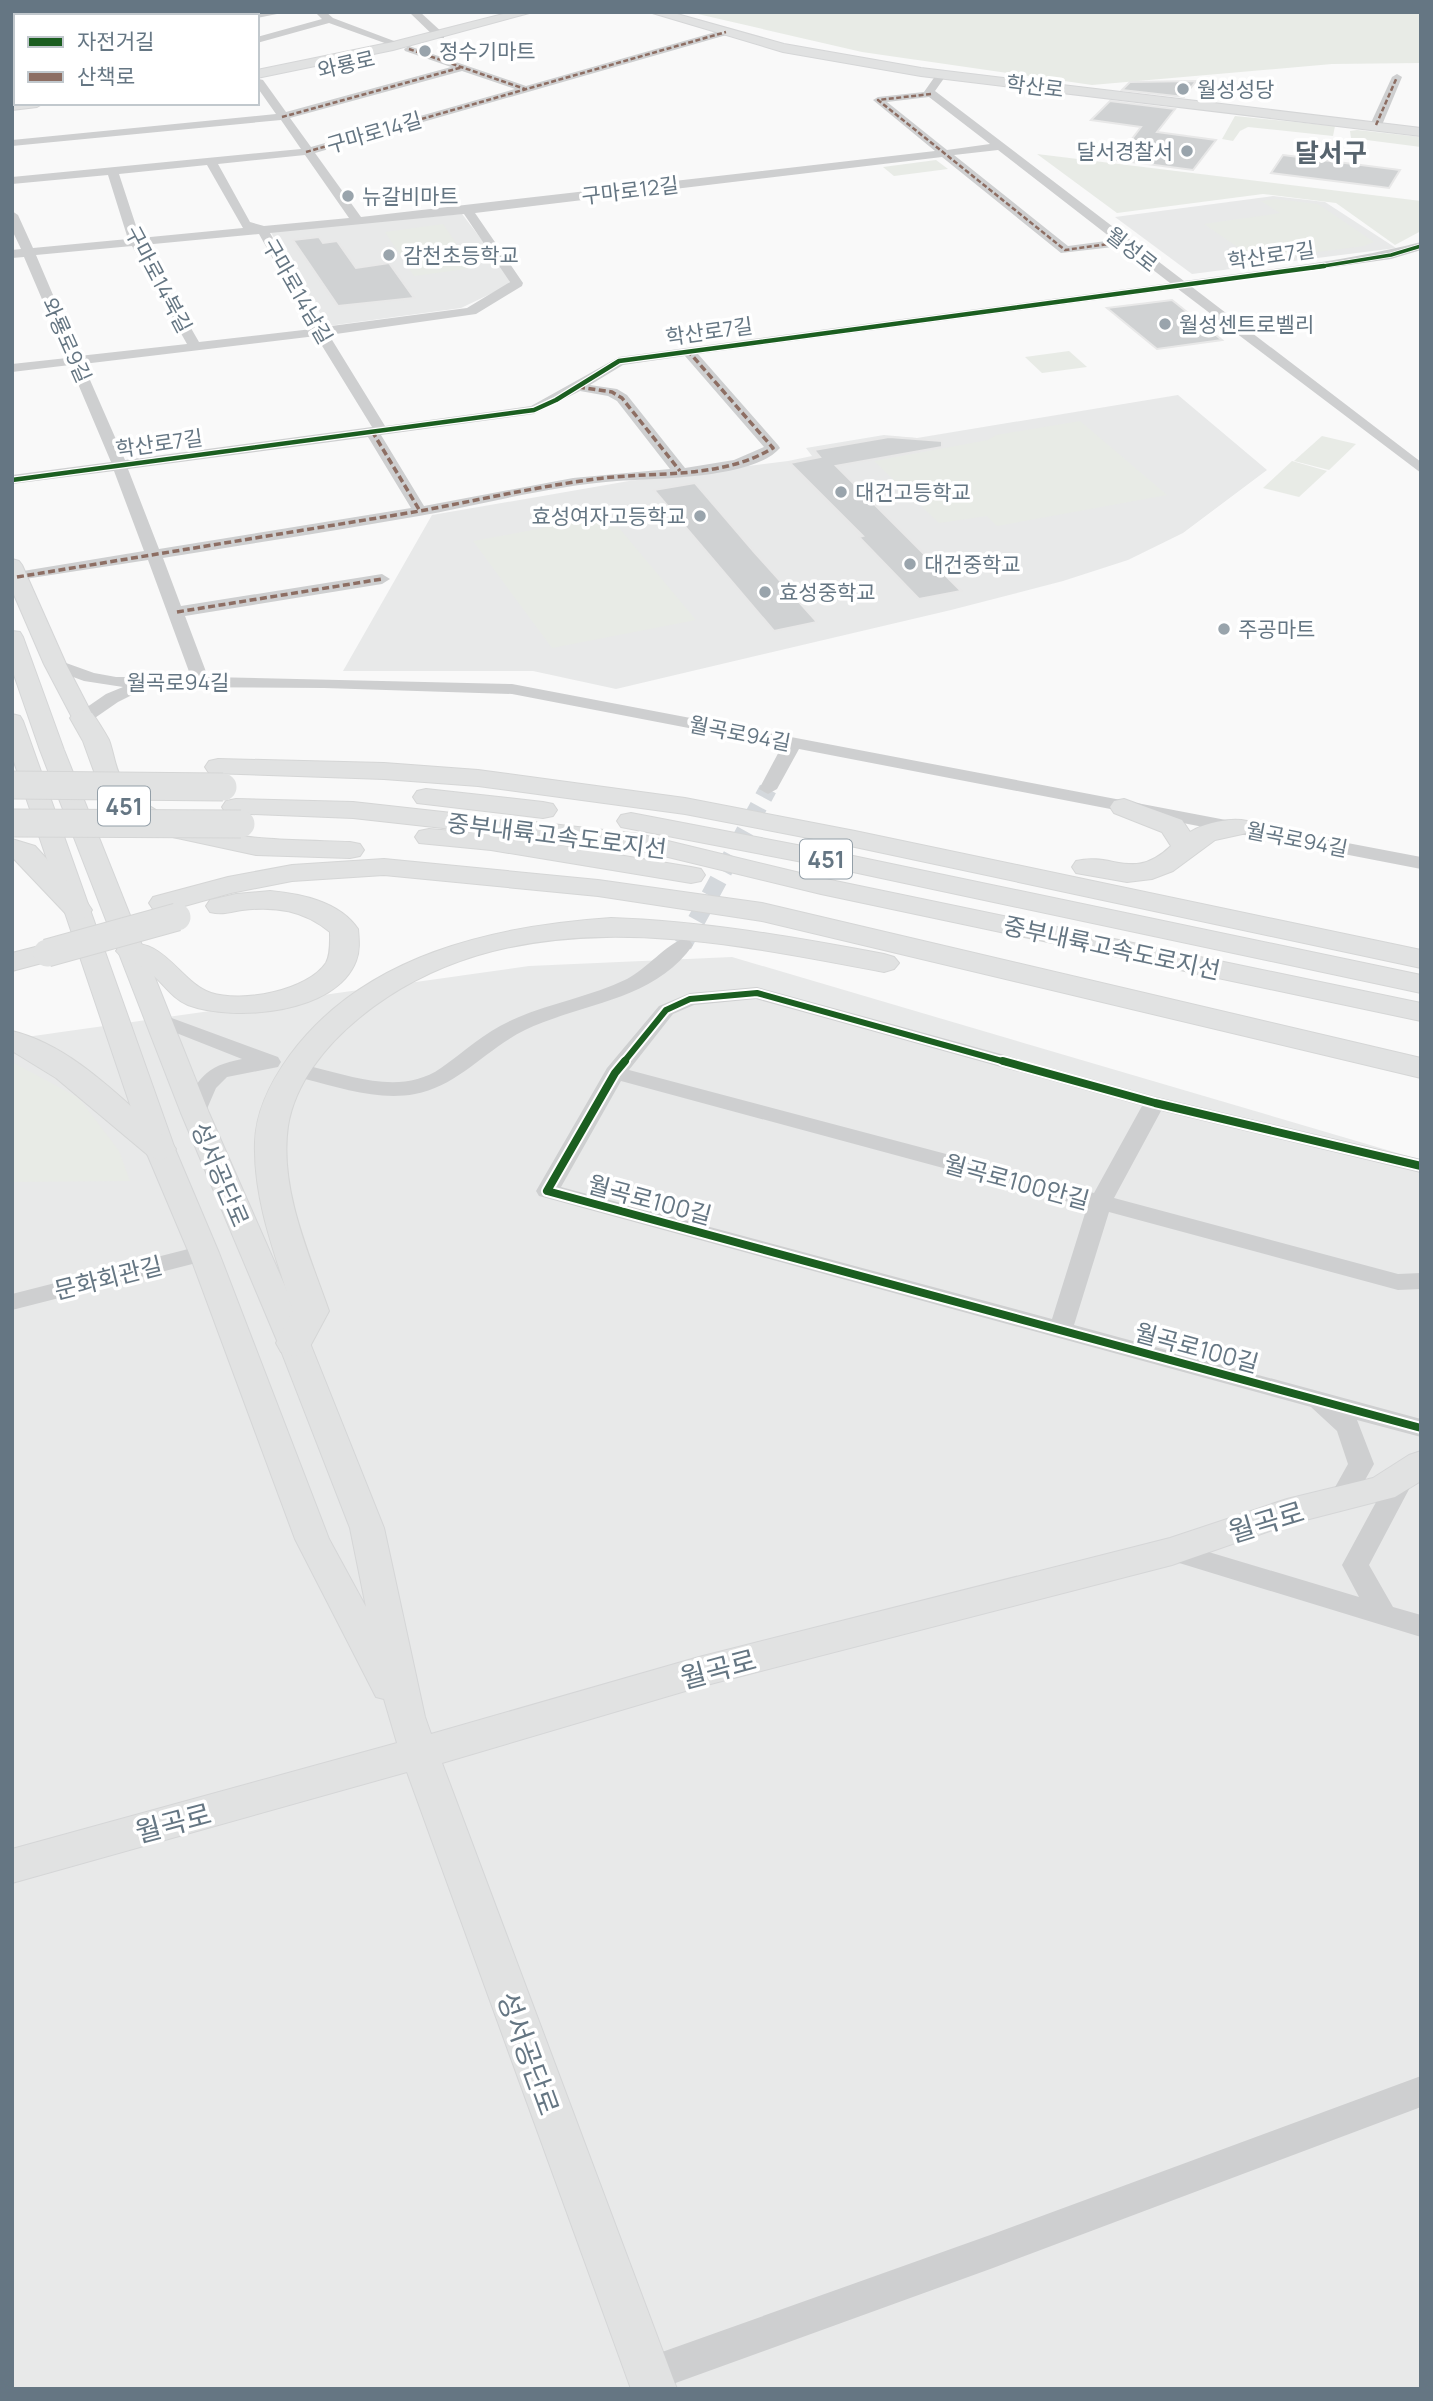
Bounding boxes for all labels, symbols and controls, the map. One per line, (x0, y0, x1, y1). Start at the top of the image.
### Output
legend (14, 14, 259, 105)
text: 자전거길 (77, 27, 154, 55)
place label: 정수기마트 (439, 37, 536, 65)
marker: 정수기마트 (417, 43, 433, 59)
street label: 와룡로 (315, 44, 377, 84)
text: 산책로 (77, 62, 135, 90)
street label: 학산로 (1005, 69, 1065, 103)
place label: 월성성당 (1197, 75, 1274, 103)
marker: 월성성당 (1175, 81, 1191, 97)
street label: 구마로14길 (323, 105, 425, 159)
district label: 달서구 (1295, 134, 1367, 170)
place label: 달서경찰서 (1076, 137, 1173, 165)
marker: 달서경찰서 (1179, 143, 1195, 159)
street label: 구마로12길 (580, 170, 680, 210)
place label: 뉴갈비마트 (362, 182, 459, 210)
marker: 뉴갈비마트 (340, 188, 356, 204)
street label: 월성로 (1101, 220, 1163, 278)
street label: 구마로14북길 (119, 221, 199, 337)
street label: 구마로14남길 (257, 233, 339, 349)
street label: 학산로7길 (1226, 235, 1316, 275)
place label: 감천초등학교 (403, 241, 519, 269)
marker: 감천초등학교 (381, 247, 397, 263)
street label: 와룡로9길 (36, 293, 98, 387)
place label: 월성센트로벨리 (1179, 310, 1314, 338)
street label: 학산로7길 (664, 311, 754, 351)
marker: 월성센트로벨리 (1157, 316, 1173, 332)
street label: 학산로7길 (114, 423, 204, 463)
place label: 대건고등학교 (855, 478, 971, 506)
marker: 대건고등학교 (833, 484, 849, 500)
place label: 효성여자고등학교 (531, 502, 686, 530)
marker: 효성여자고등학교 (692, 508, 708, 524)
place label: 대건중학교 (924, 550, 1021, 578)
marker: 대건중학교 (902, 556, 918, 572)
place label: 효성중학교 (779, 578, 876, 606)
marker: 효성중학교 (757, 584, 773, 600)
place label: 주공마트 (1238, 615, 1315, 643)
marker: 주공마트 (1216, 621, 1232, 637)
street label: 월곡로94길 (127, 668, 229, 696)
street label: 월곡로94길 (687, 709, 793, 757)
road number: 451 (98, 786, 150, 826)
street label: 중부내륙고속도로지선 (445, 805, 669, 865)
street label: 월곡로94길 (1244, 815, 1350, 863)
road number: 451 (800, 839, 852, 878)
street label: 중부내륙고속도로지선 (1001, 908, 1223, 986)
street label: 성서공단로 (184, 1117, 258, 1231)
street label: 월곡로100안길 (941, 1146, 1093, 1216)
street label: 월곡로100길 (584, 1167, 716, 1231)
street label: 문화회관길 (50, 1248, 166, 1306)
street label: 월곡로100길 (1131, 1315, 1263, 1379)
street label: 월곡로 (1223, 1492, 1309, 1550)
street label: 월곡로 (676, 1640, 760, 1696)
street label: 월곡로 (131, 1794, 215, 1850)
street label: 성서공단로 (489, 1986, 569, 2120)

